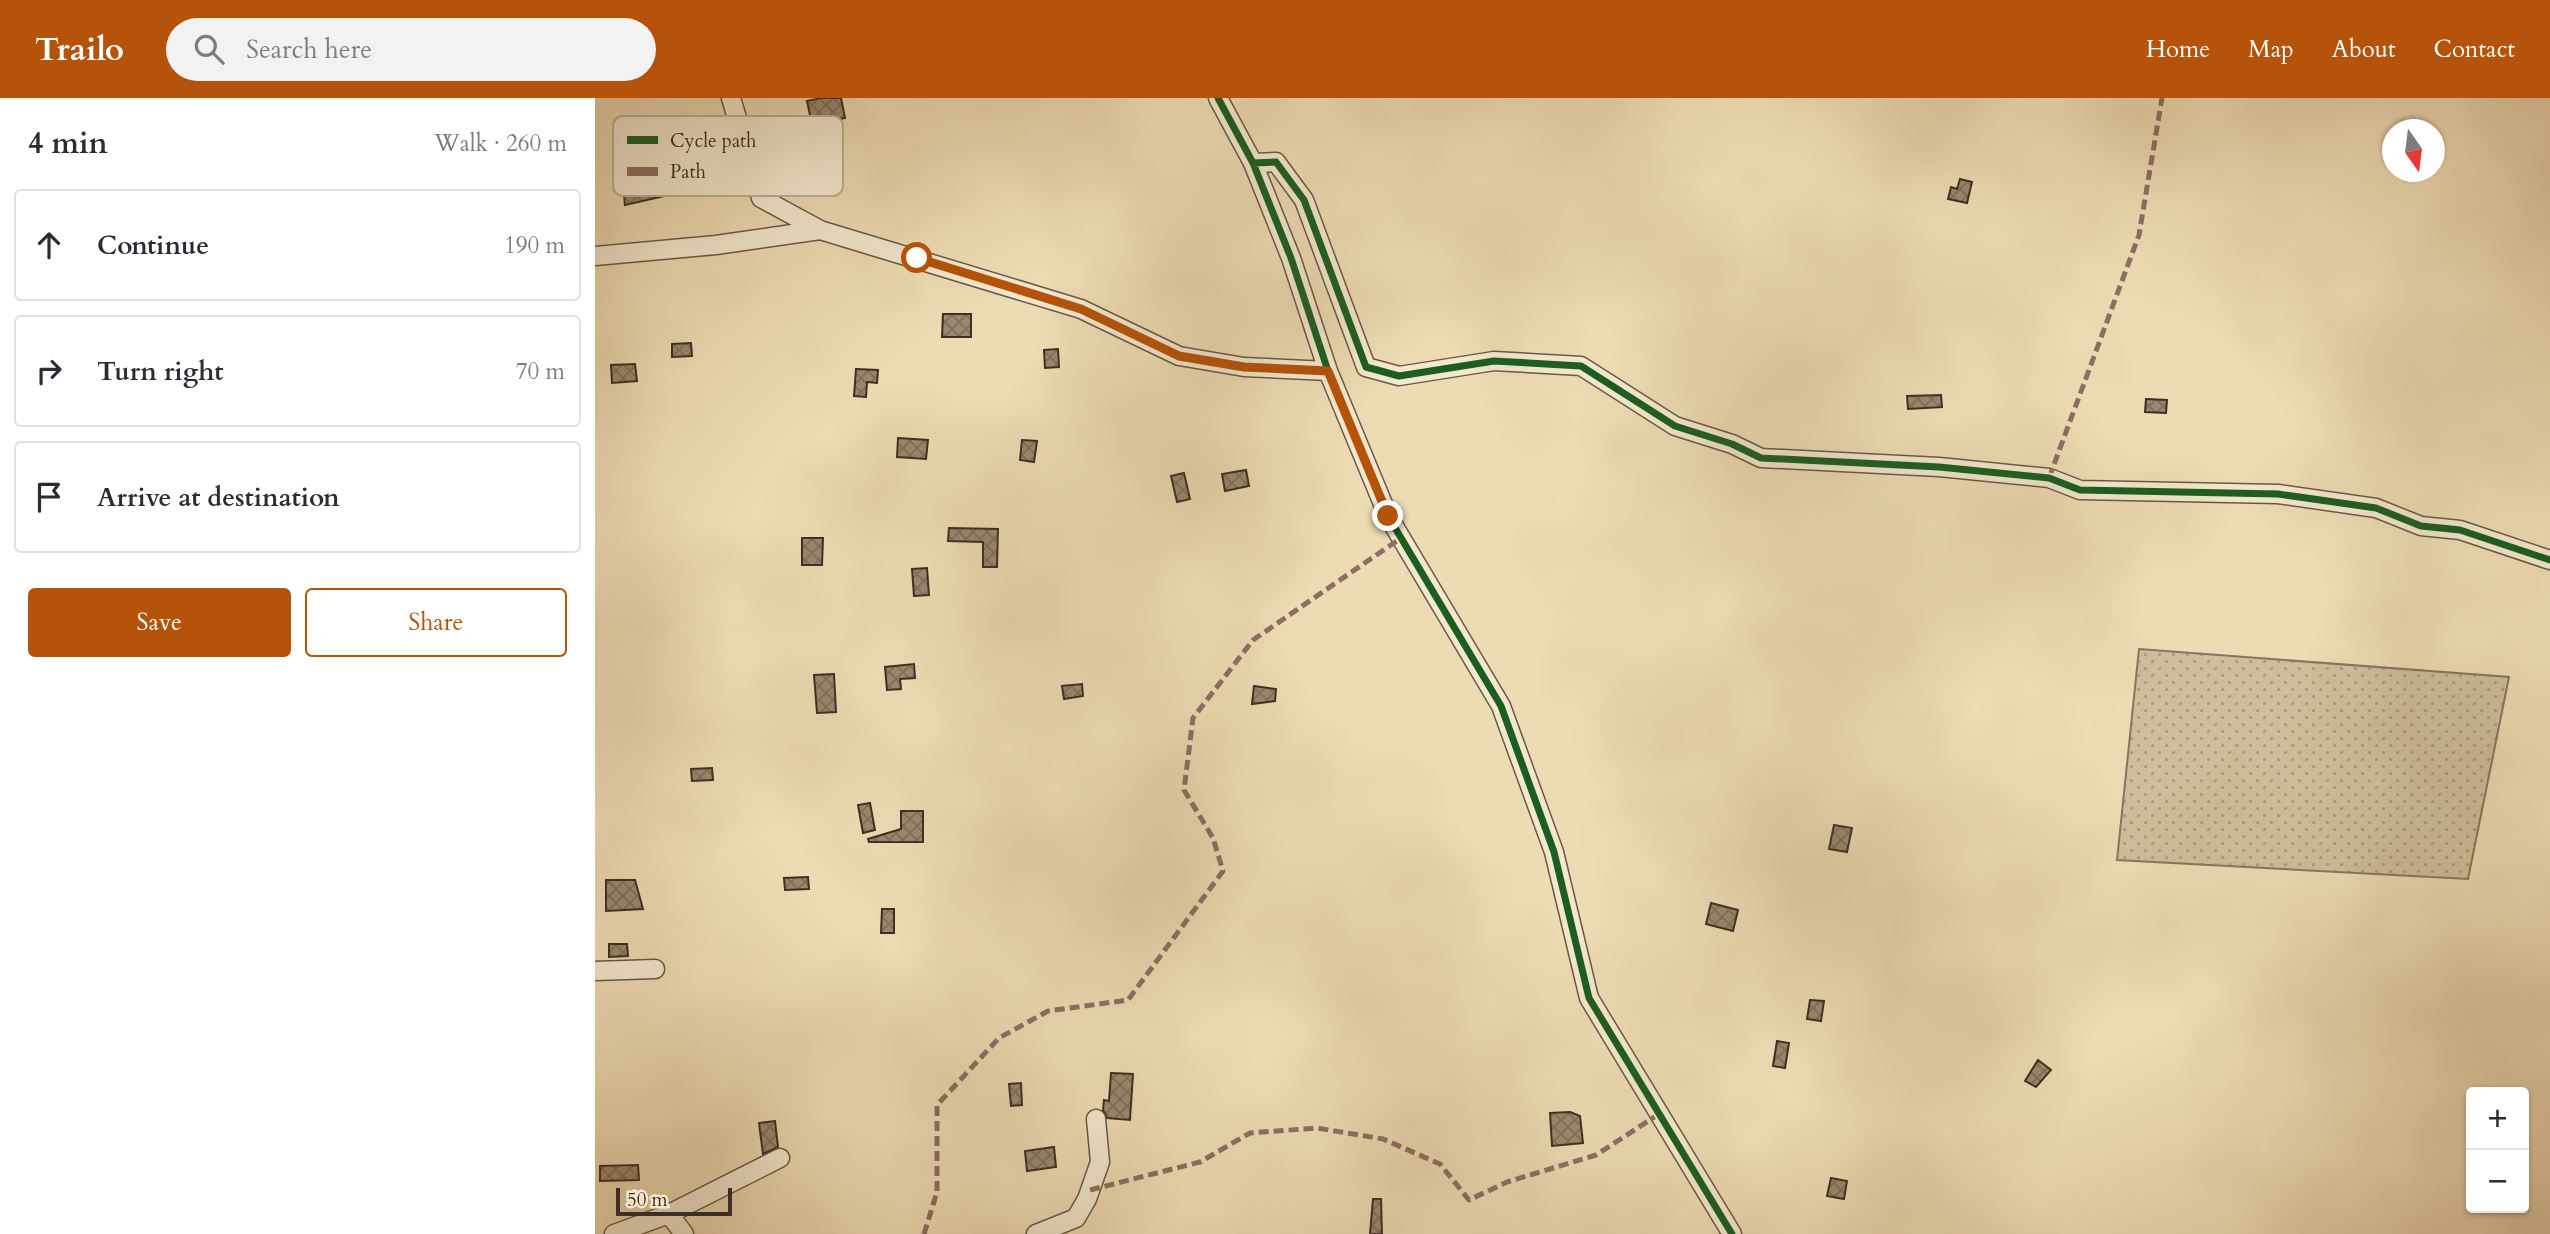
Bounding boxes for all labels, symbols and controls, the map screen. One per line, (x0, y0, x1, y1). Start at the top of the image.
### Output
search box (166, 18, 656, 81)
text: Trailo (35, 27, 124, 72)
icon: search (190, 30, 228, 68)
text: Search here (246, 32, 372, 67)
text: Home (2146, 33, 2210, 66)
text: Map (2248, 33, 2294, 66)
text: About (2332, 33, 2396, 66)
text: Contact (2434, 33, 2515, 66)
legend (613, 116, 843, 196)
north arrow (2382, 119, 2445, 182)
text: 4 min (28, 123, 108, 164)
text: Walk · 260 m (434, 128, 567, 159)
text: Cycle path (670, 128, 757, 154)
text: Path (670, 159, 706, 185)
icon: ahead (30, 226, 68, 264)
text: Continue (97, 228, 209, 263)
text: 190 m (504, 230, 565, 261)
route start (901, 242, 932, 273)
icon: right (30, 352, 68, 390)
text: Turn right (97, 354, 224, 389)
text: 70 m (516, 356, 565, 387)
icon: arrive (30, 478, 68, 516)
text: Arrive at destination (97, 480, 340, 515)
route end (1372, 500, 1403, 531)
button: Save (28, 588, 291, 657)
button: Share (305, 588, 567, 657)
map controls (2466, 1087, 2529, 1213)
button: + (2466, 1087, 2529, 1150)
button: − (2466, 1150, 2529, 1213)
scale bar (616, 1185, 731, 1217)
text: 50 m (627, 1187, 668, 1213)

